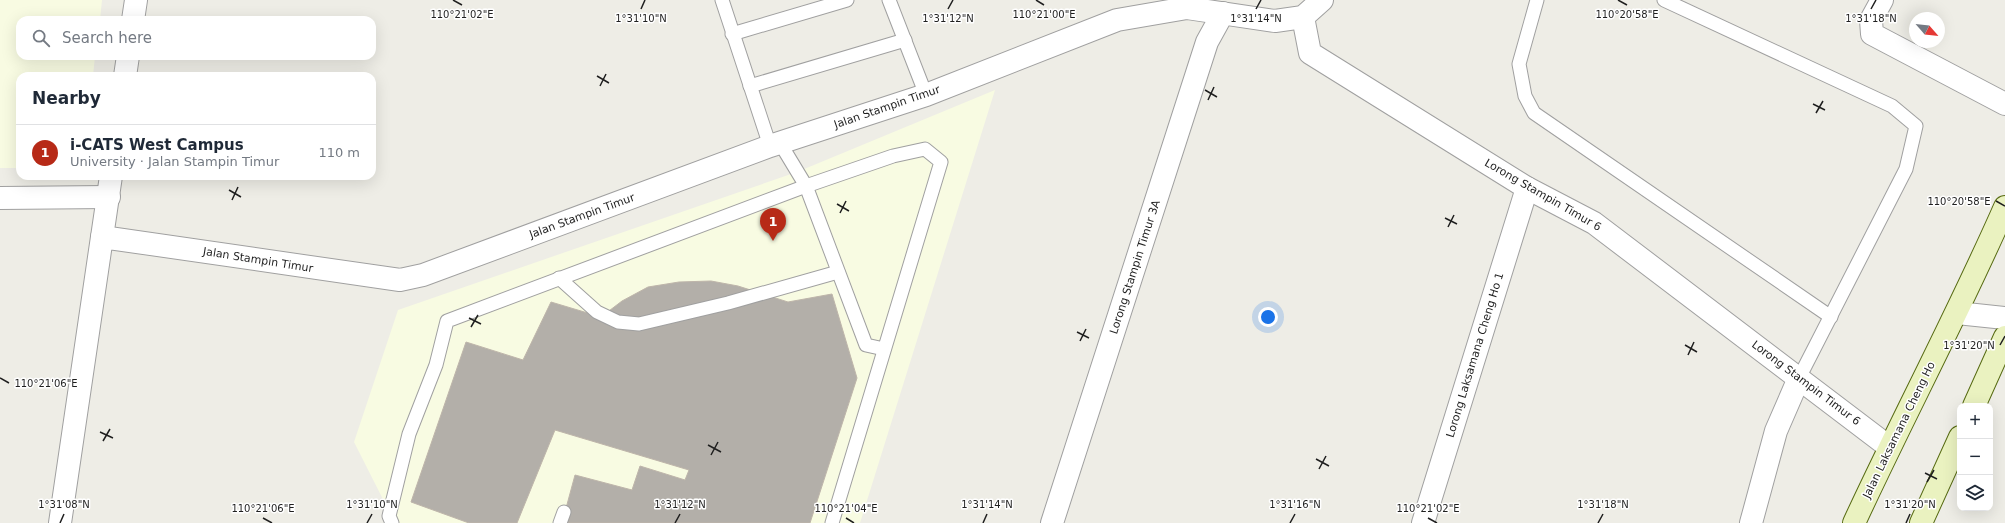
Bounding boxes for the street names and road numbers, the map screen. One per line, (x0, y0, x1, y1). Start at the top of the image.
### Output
street label: Jalan Stampin Timur (831, 83, 942, 132)
street label: Lorong Stampin Timur 6 (1482, 156, 1604, 234)
street label: Jalan Stampin Timur (527, 191, 637, 241)
street label: Lorong Stampin Timur 3A (1107, 198, 1163, 336)
street label: Jalan Stampin Timur (201, 245, 314, 275)
street label: Lorong Laksamana Cheng Ho 1 (1444, 271, 1506, 439)
street label: Lorong Stampin Timur 6 (1749, 338, 1863, 428)
street label: Jalan Laksamana Cheng Ho (1860, 359, 1938, 501)

